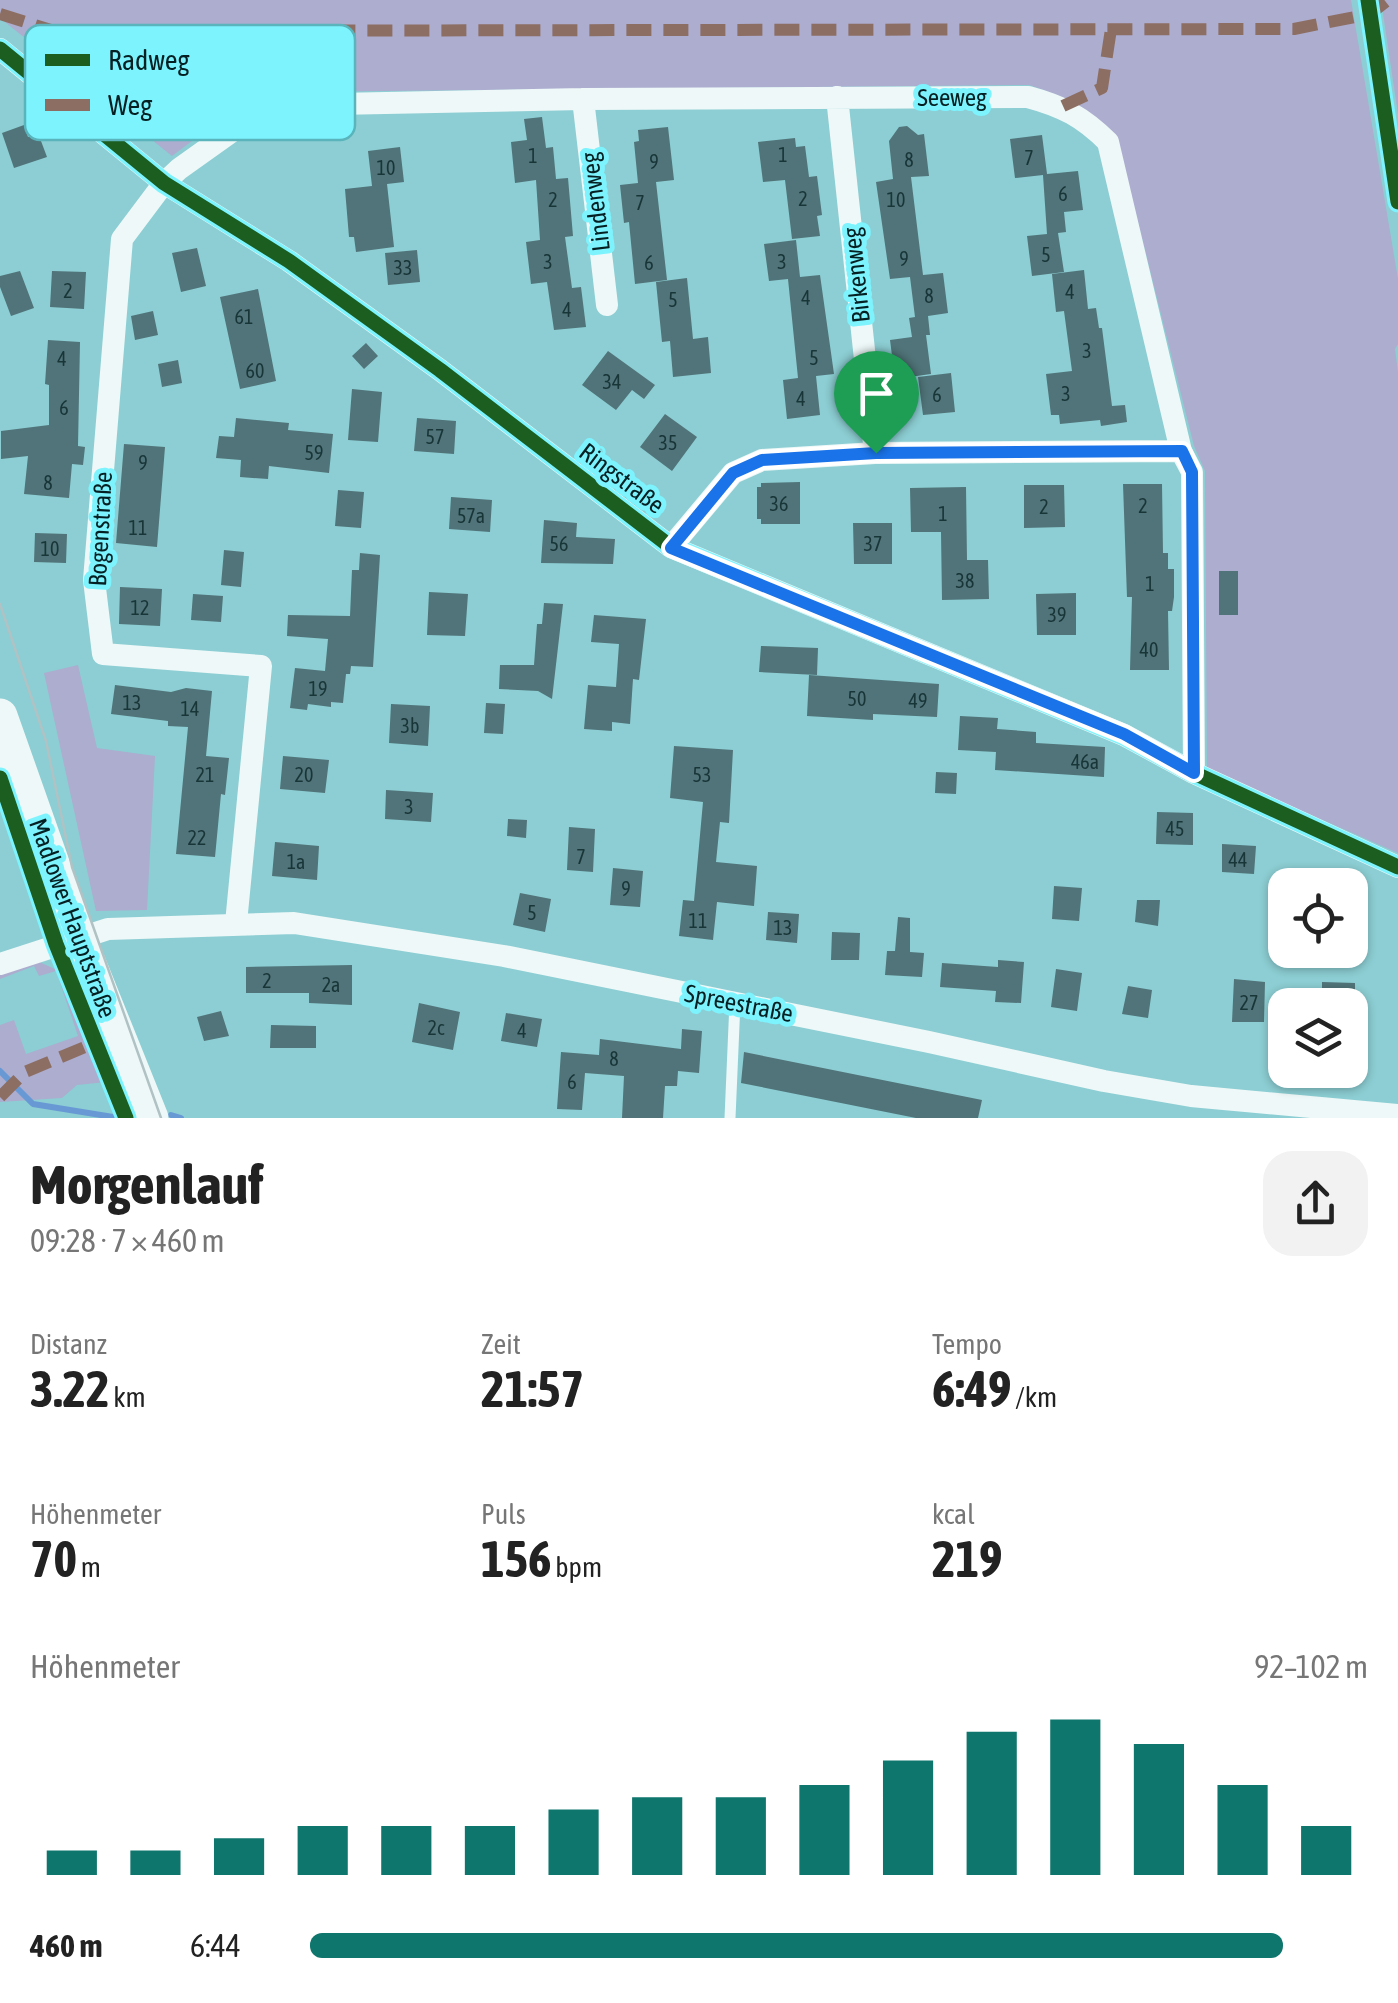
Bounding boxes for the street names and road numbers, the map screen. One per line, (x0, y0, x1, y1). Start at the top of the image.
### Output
street label: Seeweg (917, 83, 987, 111)
street label: Lindenweg (575, 151, 615, 253)
street label: Birkenweg (837, 226, 875, 324)
street label: Ringstraße (574, 437, 670, 519)
street label: Bogenstraße (83, 471, 117, 587)
street label: Madlower Hauptstraße (24, 815, 122, 1021)
street label: Spreestraße (682, 979, 796, 1027)

